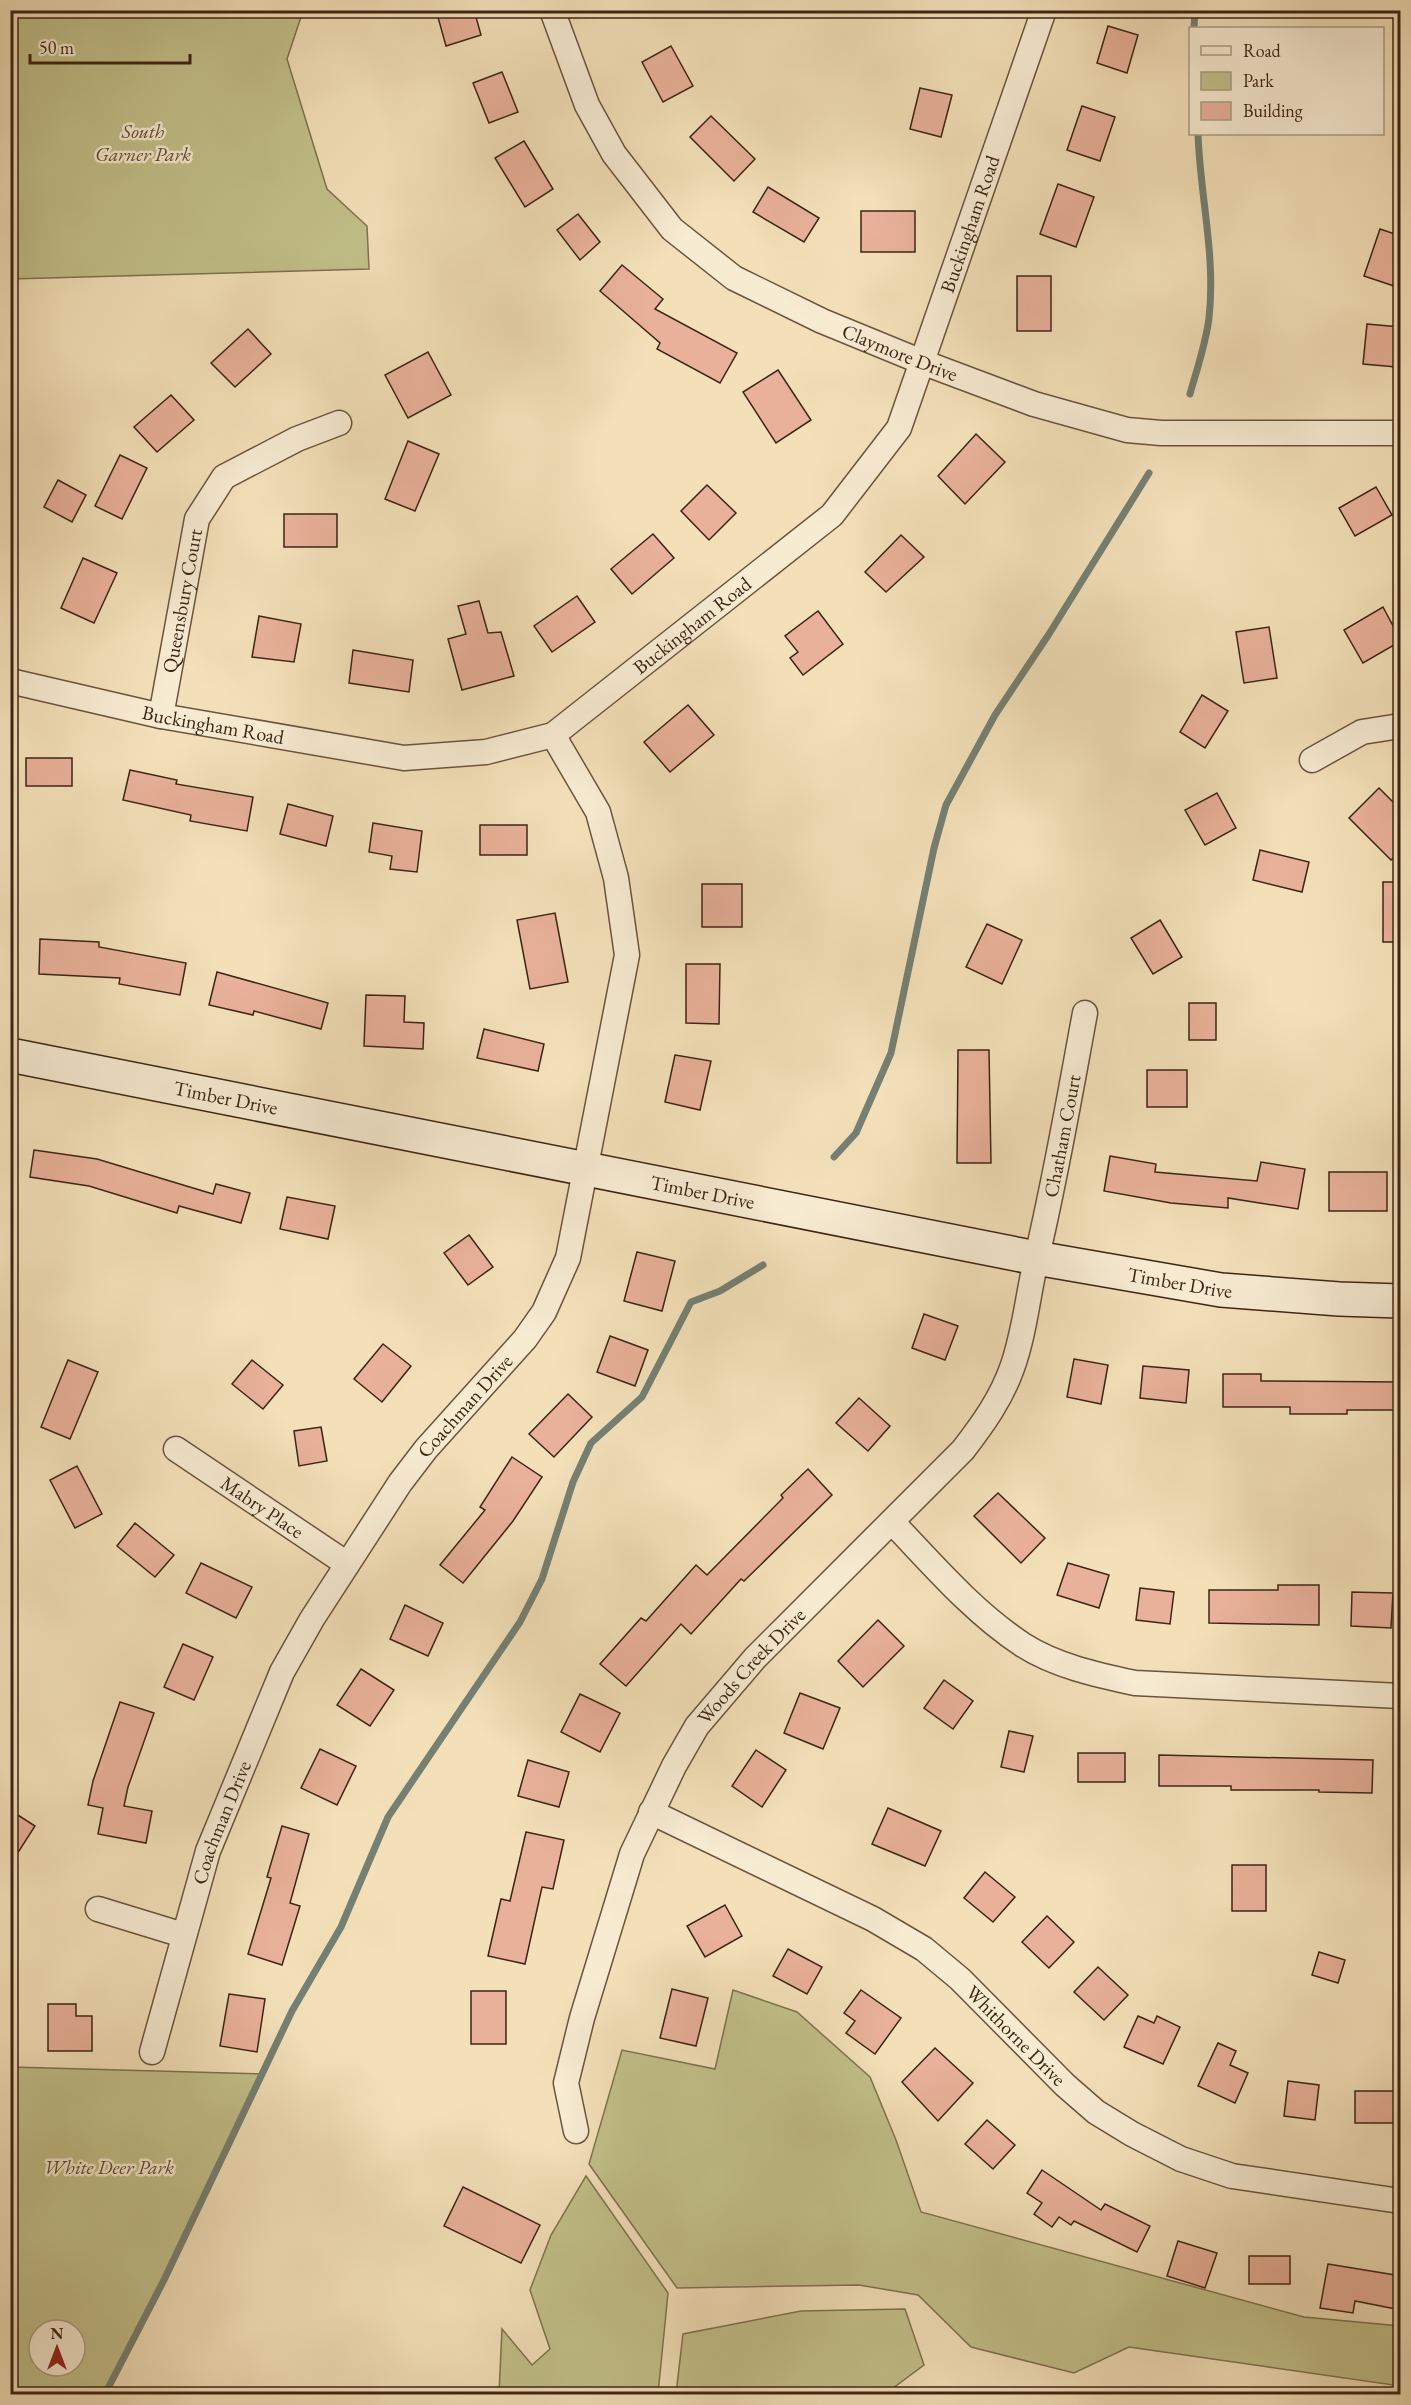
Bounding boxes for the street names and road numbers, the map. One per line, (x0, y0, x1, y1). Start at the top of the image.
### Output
street label: Buckingham Road (934, 151, 1006, 296)
street label: Claymore Drive (838, 318, 961, 387)
street label: Queensbury Court (156, 526, 208, 675)
street label: Buckingham Road (628, 570, 757, 680)
street label: Buckingham Road (140, 699, 287, 750)
street label: Chatham Court (1037, 1072, 1087, 1200)
street label: Timber Drive (172, 1075, 280, 1121)
street label: Timber Drive (648, 1169, 757, 1215)
street label: Timber Drive (1126, 1261, 1233, 1304)
street label: Coachman Drive (411, 1348, 518, 1463)
street label: Mabry Place (216, 1470, 309, 1544)
street label: Woods Creek Drive (691, 1602, 811, 1730)
street label: Coachman Drive (186, 1756, 257, 1887)
street label: Whithorne Drive (960, 1980, 1072, 2092)

